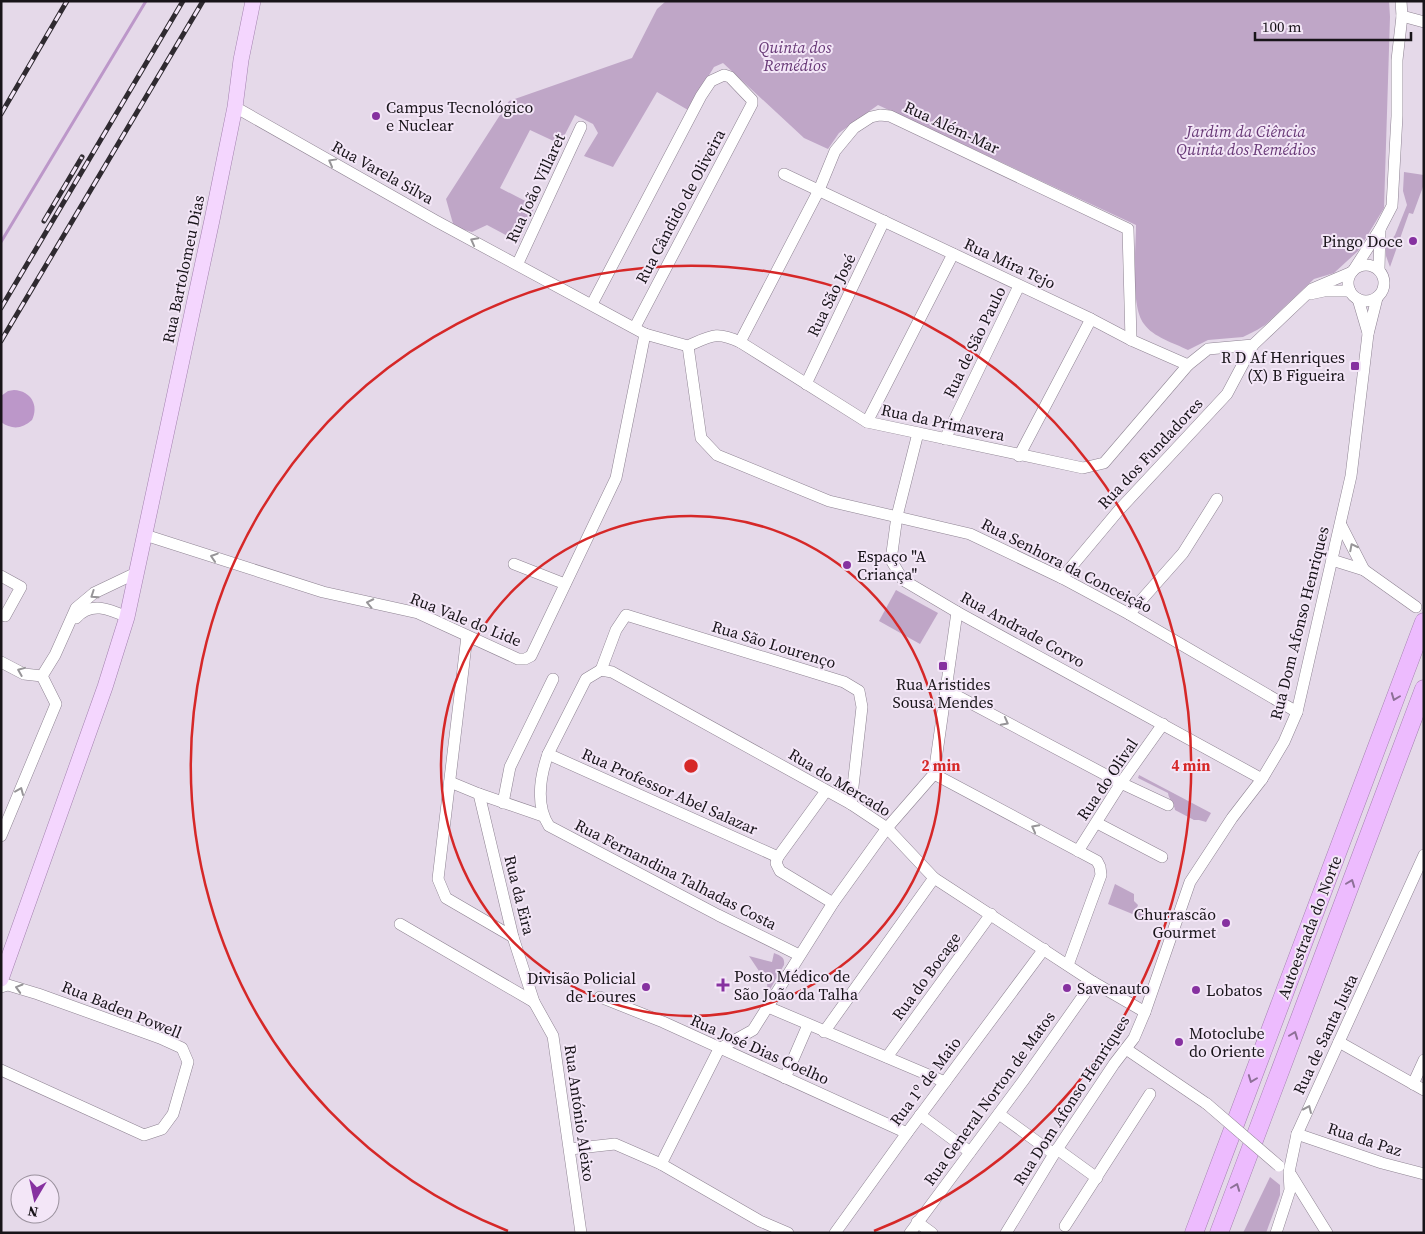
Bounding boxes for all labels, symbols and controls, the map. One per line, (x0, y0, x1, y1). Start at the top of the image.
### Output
scale bar (1255, 10, 1411, 42)
text: 100 m (1262, 16, 1302, 37)
park label: Quinta dos Remédios (759, 36, 832, 76)
street label: Rua Além-Mar (901, 95, 1004, 159)
place label: Campus Tecnológico e Nuclear (386, 96, 533, 136)
marker: Campus Tecnológico e Nuclear (370, 110, 382, 122)
park label: Jardim da Ciência Quinta dos Remédios (1176, 120, 1316, 160)
street label: Rua Cândido de Oliveira (630, 124, 730, 287)
street label: Rua João Villaret (500, 129, 570, 246)
street label: Rua Varela Silva (328, 135, 439, 209)
one-way arrow (328, 159, 337, 169)
street label: Rua Bartolomeu Dias (157, 193, 209, 345)
place label: Pingo Doce (1322, 230, 1403, 252)
street label: Rua Mira Tejo (961, 232, 1060, 294)
marker: Pingo Doce (1407, 235, 1419, 247)
one-way arrow (471, 237, 480, 247)
street label: Rua São José (801, 250, 861, 340)
street label: Rua de São Paulo (937, 282, 1011, 402)
place label: R D Af Henriques (X) B Figueira (1221, 346, 1346, 386)
marker: R D Af Henriques (X) B Figueira (1349, 360, 1361, 372)
street label: Rua dos Fundadores (1093, 393, 1207, 513)
street label: Rua da Primavera (879, 398, 1008, 446)
street label: Rua Senhora da Conceição (978, 512, 1156, 618)
street label: Rua Dom Afonso Henriques (1264, 524, 1334, 722)
one-way arrow (1349, 543, 1359, 552)
place label: Espaço "A Criança" (857, 545, 927, 585)
one-way arrow (210, 553, 219, 563)
marker: Espaço "A Criança" (841, 559, 853, 571)
street label: Rua Andrade Corvo (957, 586, 1089, 672)
street label: Rua Vale do Lide (407, 587, 525, 651)
one-way arrow (90, 588, 99, 598)
one-way arrow (365, 598, 374, 609)
street label: Rua São Lourenço (709, 615, 839, 673)
marker: Rua Aristides Sousa Mendes (937, 660, 949, 672)
one-way arrow (17, 667, 26, 678)
place label: Rua Aristides Sousa Mendes (892, 673, 994, 713)
one-way arrow (1391, 692, 1401, 701)
one-way arrow (1000, 715, 1009, 725)
street label: Rua do Olival (1071, 734, 1143, 824)
street label: Rua Professor Abel Salazar (579, 742, 762, 840)
street label: Rua do Mercado (785, 743, 895, 821)
text: 2 min (922, 755, 960, 776)
text: 4 min (1172, 755, 1210, 776)
centre of rings (682, 757, 700, 775)
one-way arrow (14, 787, 24, 796)
street label: Rua Fernandina Talhadas Costa (571, 813, 782, 935)
one-way arrow (1032, 824, 1041, 834)
street label: Autoestrada do Norte (1272, 852, 1346, 1002)
street label: Rua da Eira (499, 853, 541, 938)
one-way arrow (1345, 879, 1355, 888)
place label: Churrascão Gourmet (1134, 903, 1217, 943)
marker: Churrascão Gourmet (1220, 917, 1232, 929)
street label: Rua do Bocage (887, 927, 965, 1025)
place label: Posto Médico de São João da Talha (734, 965, 859, 1005)
place label: Divisão Policial de Loures (527, 967, 636, 1007)
street label: Rua de Santa Justa (1287, 969, 1363, 1098)
street label: Rua Baden Powell (59, 975, 186, 1043)
place label: Savenauto (1077, 977, 1150, 999)
marker: Posto Médico de São João da Talha (716, 978, 730, 992)
place label: Lobatos (1206, 979, 1263, 1001)
marker: Divisão Policial de Loures (640, 981, 652, 993)
marker: Savenauto (1061, 982, 1073, 994)
one-way arrow (16, 984, 24, 994)
marker: Lobatos (1190, 984, 1202, 996)
street label: Rua General Norton de Matos (918, 1006, 1060, 1190)
street label: Rua José Dias Coelho (687, 1009, 833, 1090)
street label: Rua Dom Afonso Henriques (1008, 1011, 1134, 1189)
place label: Motoclube do Oriente (1189, 1022, 1265, 1062)
one-way arrow (1288, 1031, 1298, 1040)
street label: Rua 1º de Maio (884, 1032, 966, 1130)
marker: Motoclube do Oriente (1173, 1036, 1185, 1048)
street label: Rua António Aleixo (560, 1043, 601, 1183)
one-way arrow (1248, 1074, 1258, 1082)
one-way arrow (1302, 1105, 1313, 1114)
street label: Rua da Paz (1325, 1117, 1405, 1161)
north arrow (10, 1174, 60, 1224)
one-way arrow (1230, 1183, 1240, 1192)
text: N (26, 1201, 40, 1223)

